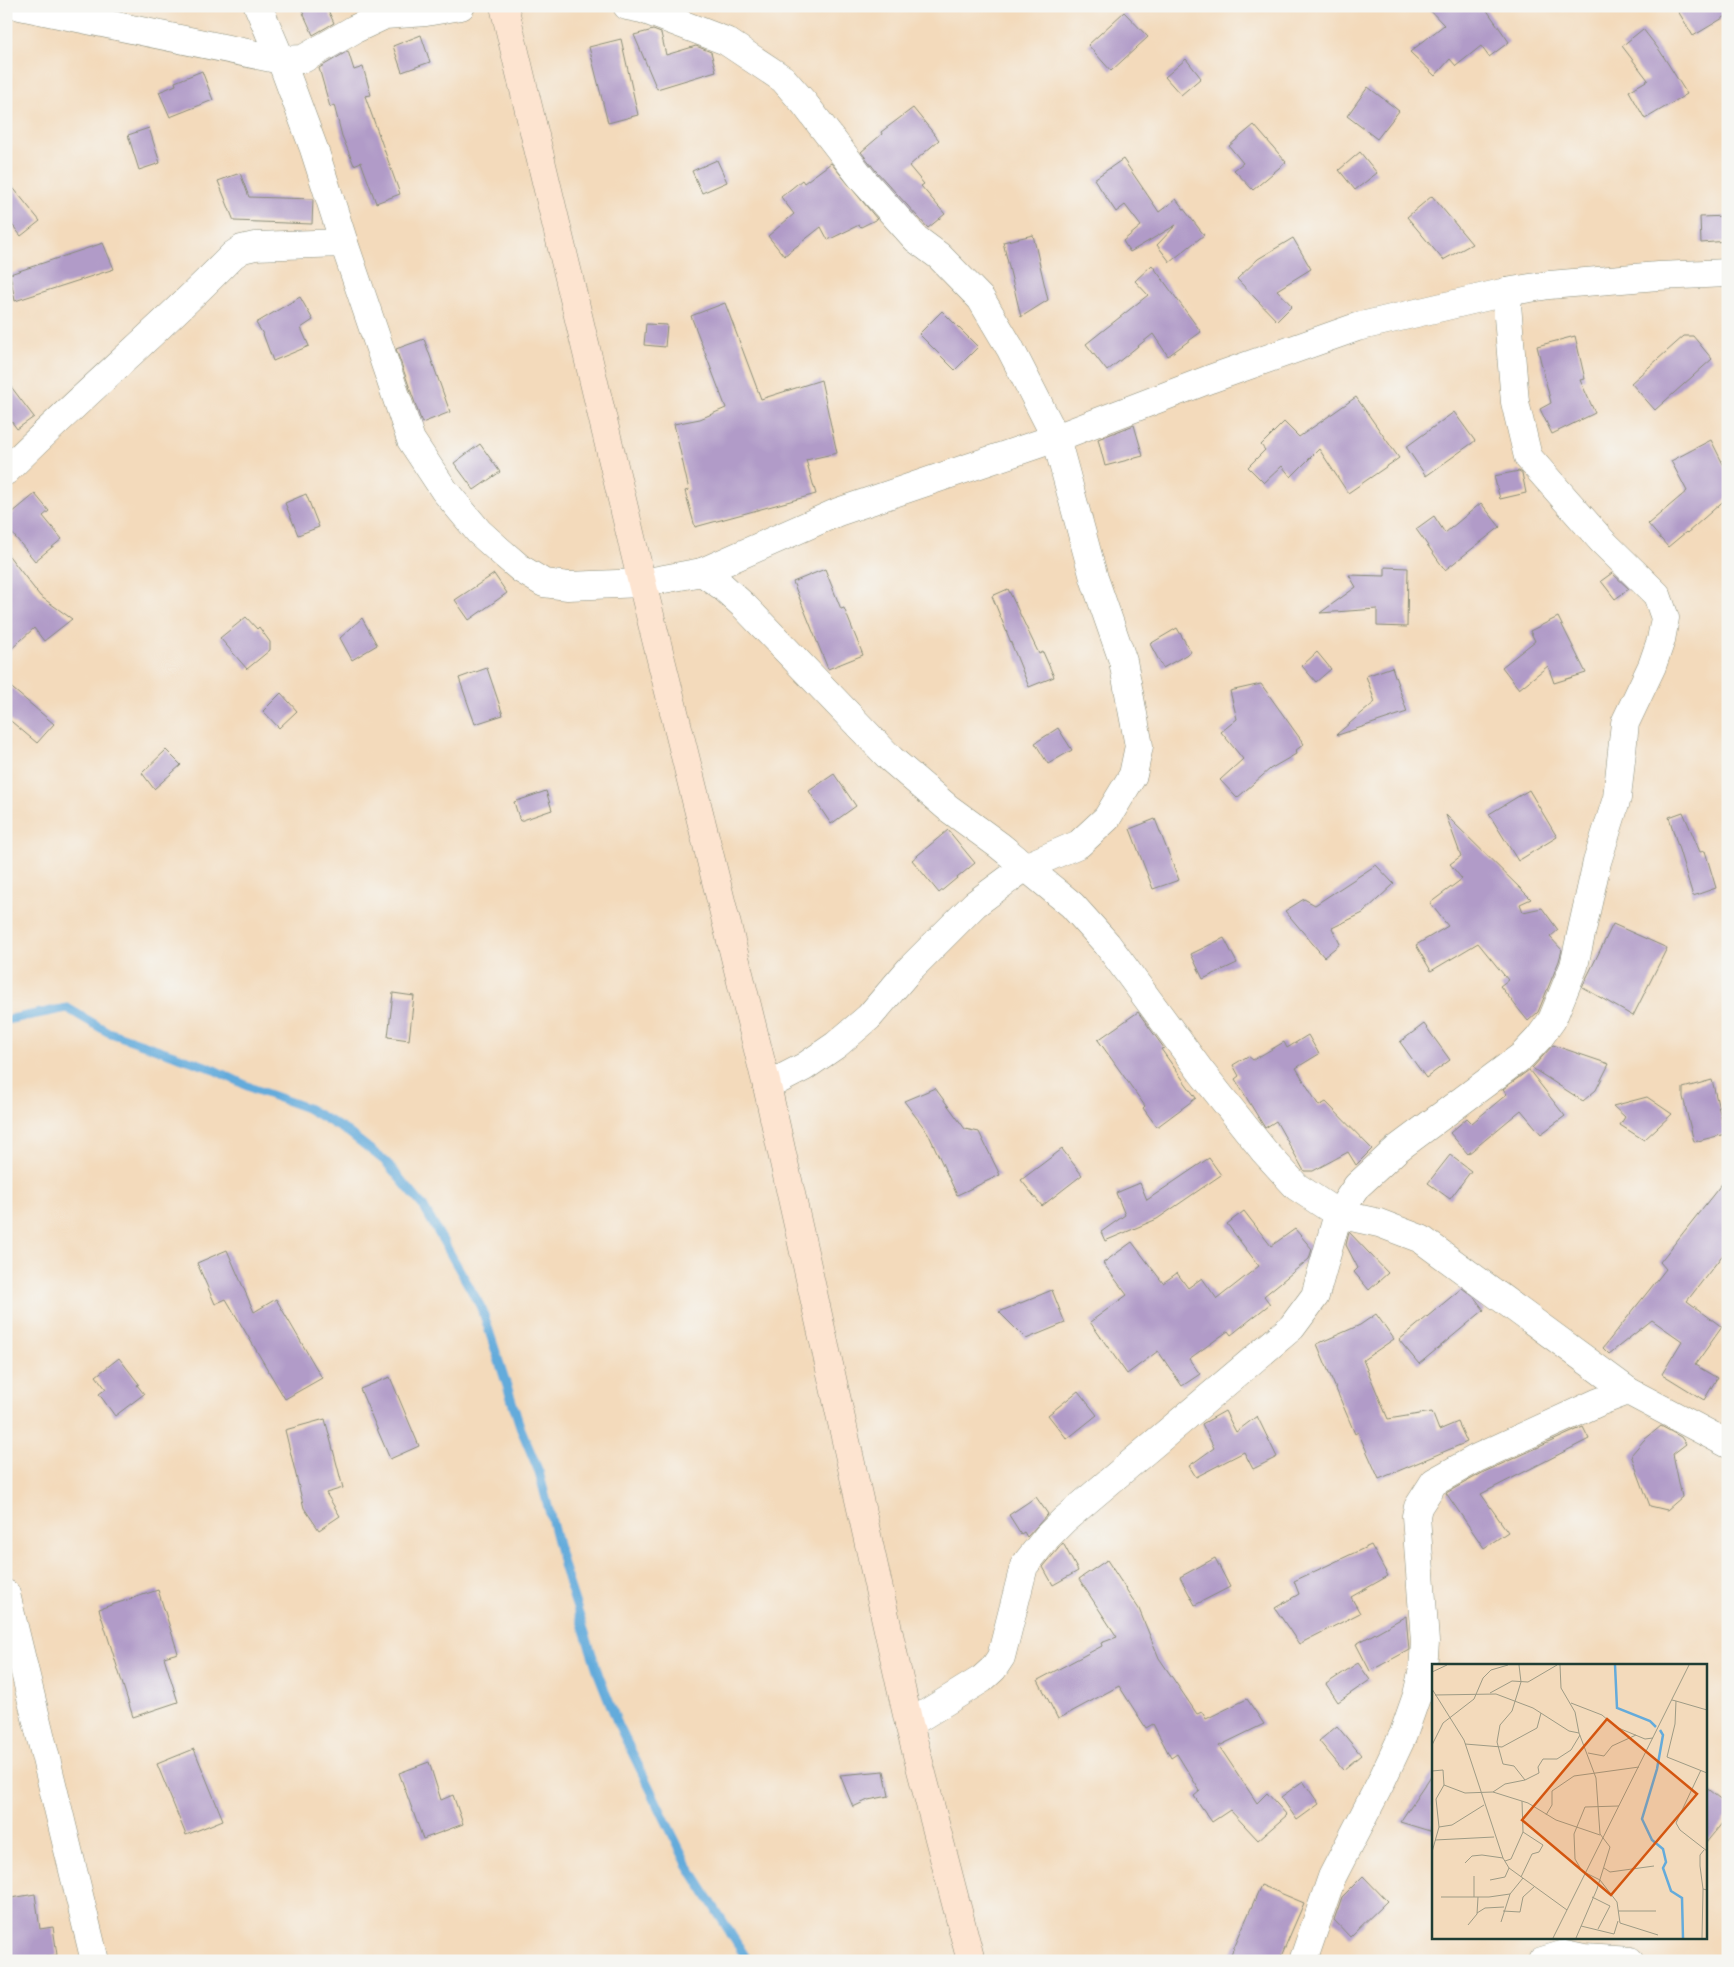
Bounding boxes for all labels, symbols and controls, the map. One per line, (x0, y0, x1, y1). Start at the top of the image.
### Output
inset map (1432, 1664, 1706, 1940)

